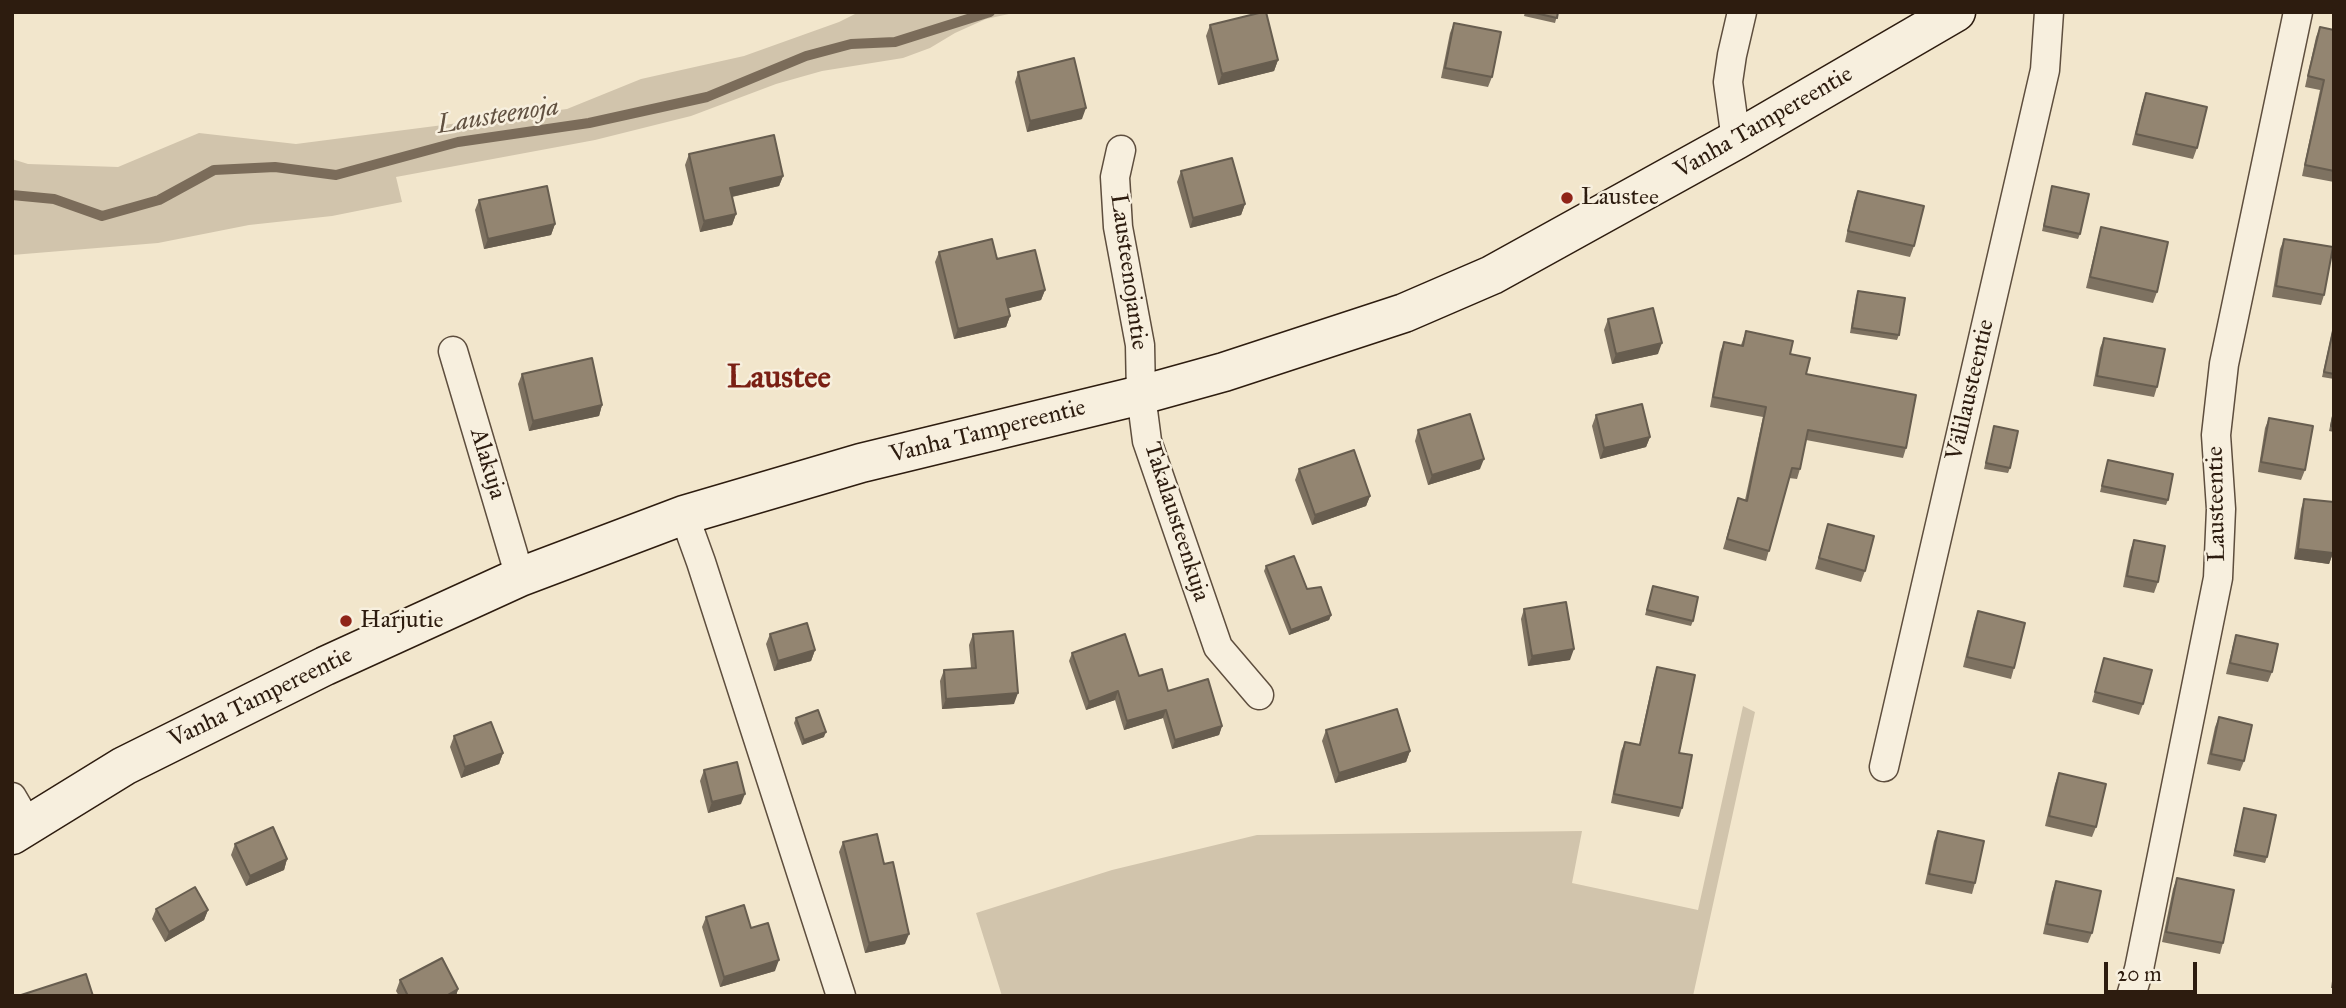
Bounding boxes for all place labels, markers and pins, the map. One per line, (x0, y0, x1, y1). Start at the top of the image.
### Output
place label: Laustee (1581, 184, 1659, 212)
marker: Laustee (1559, 190, 1575, 206)
place label: Harjutie (360, 607, 444, 635)
marker: Harjutie (338, 613, 354, 629)

